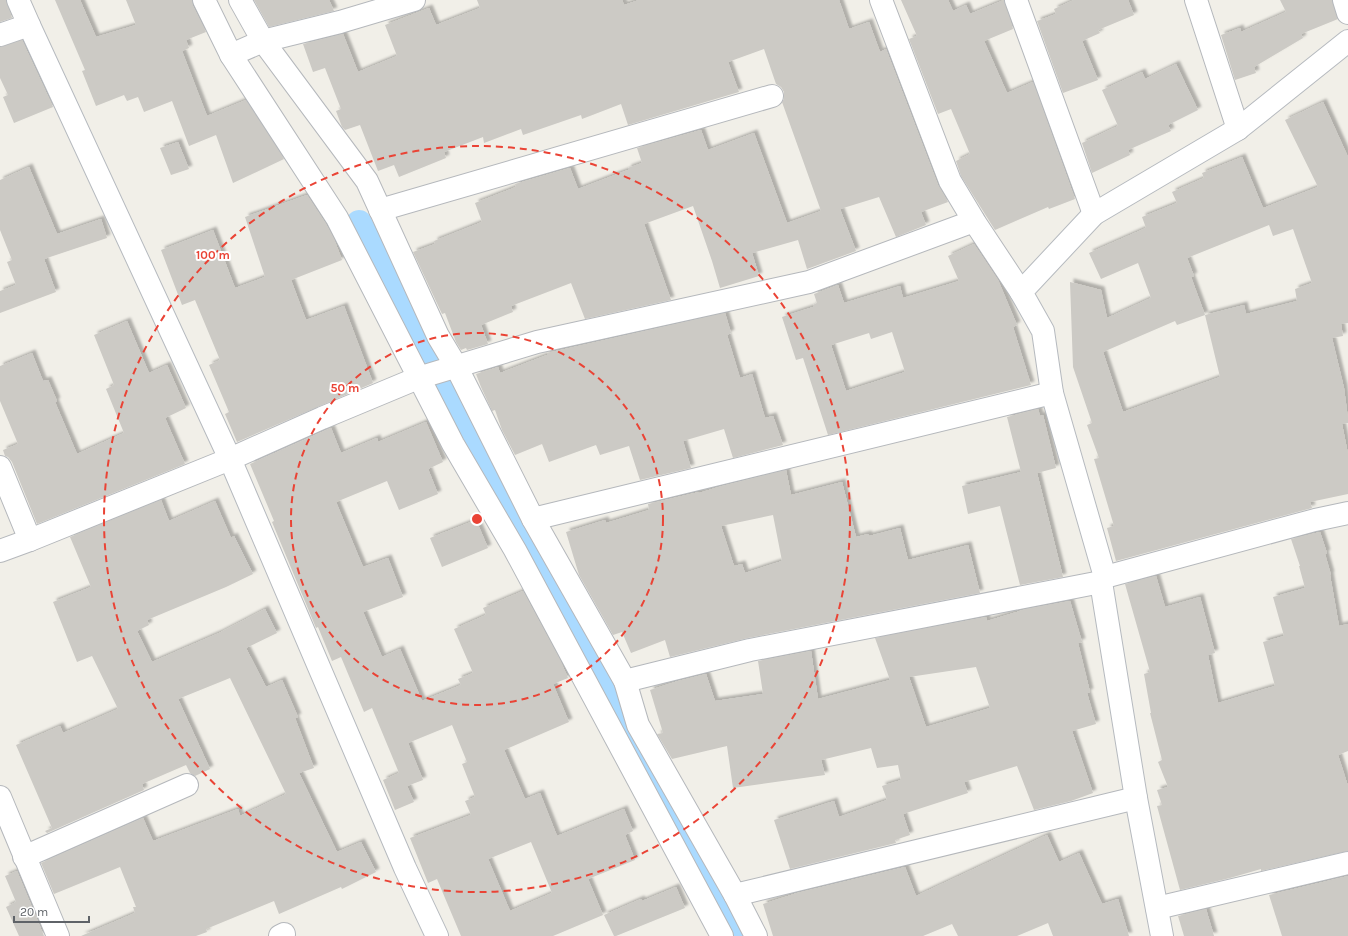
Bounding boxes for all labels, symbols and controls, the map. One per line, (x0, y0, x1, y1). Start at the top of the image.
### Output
text: 100 m (196, 248, 230, 262)
text: 50 m (331, 381, 360, 395)
centre of rings (470, 512, 484, 526)
scale bar (14, 898, 89, 924)
text: 20 m (20, 905, 48, 919)

